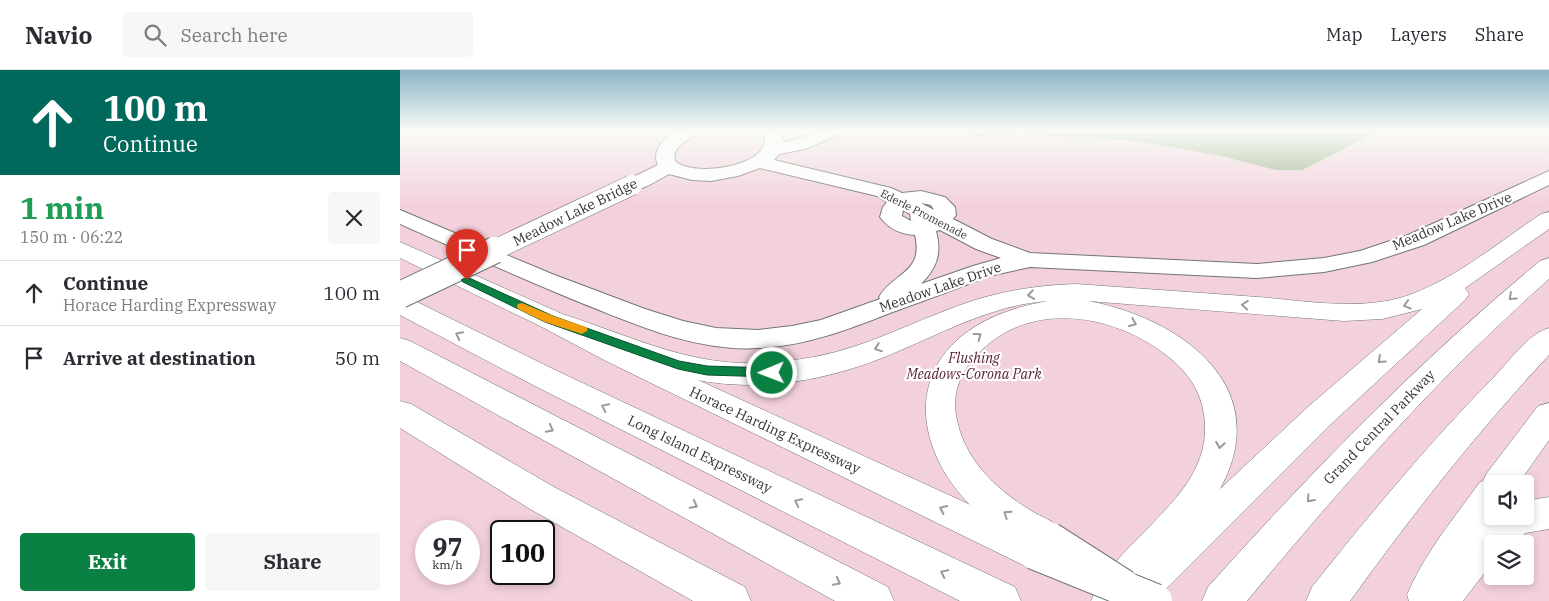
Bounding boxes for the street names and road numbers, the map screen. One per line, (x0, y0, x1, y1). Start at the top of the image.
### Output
street label: Meadow Lake Bridge (510, 174, 640, 250)
street label: Ederle Promenade (878, 186, 970, 242)
street label: Meadow Lake Drive (1390, 188, 1514, 254)
street label: Meadow Lake Drive (877, 258, 1003, 316)
street label: Grand Central Parkway (1320, 365, 1439, 488)
street label: Horace Harding Expressway (687, 382, 864, 478)
street label: Long Island Expressway (625, 411, 776, 497)

